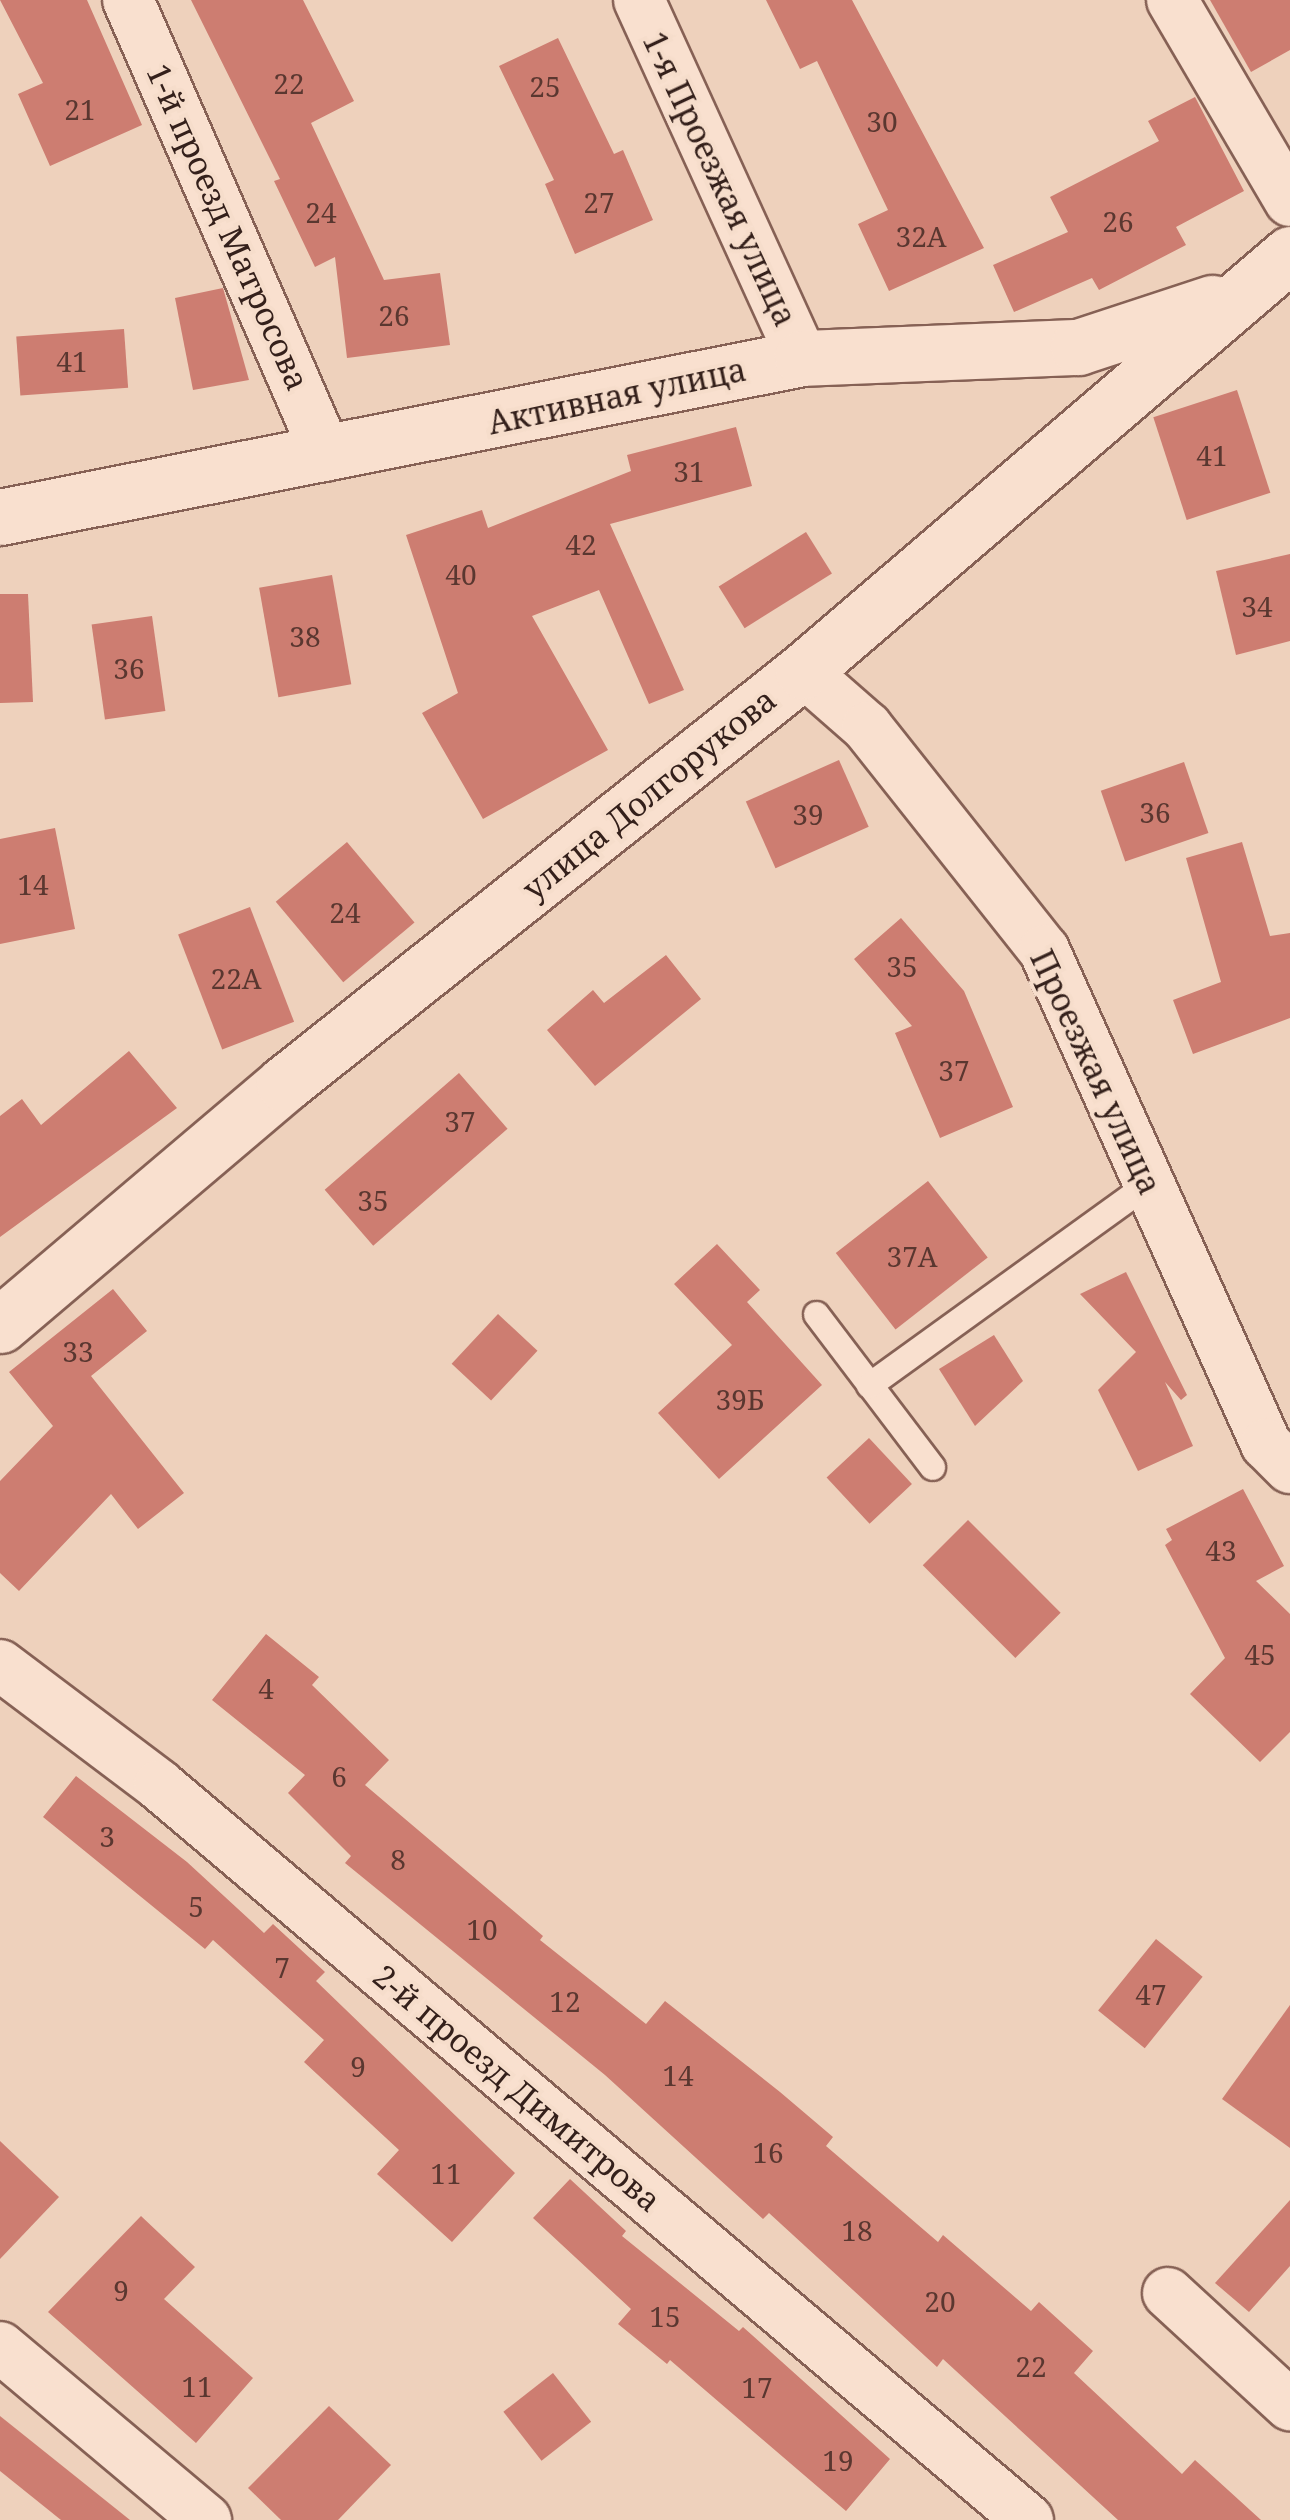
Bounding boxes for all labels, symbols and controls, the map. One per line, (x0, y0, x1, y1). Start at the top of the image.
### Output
street label: 1-я Проезжая улица (635, 26, 805, 332)
street label: 1-й проезд Матросова (139, 58, 317, 396)
house number: 22 (273, 66, 305, 100)
house number: 25 (529, 69, 561, 103)
house number: 21 (64, 92, 96, 126)
house number: 30 (866, 104, 898, 138)
house number: 27 (583, 185, 615, 219)
house number: 24 (305, 195, 337, 229)
house number: 26 (1102, 204, 1134, 238)
house number: 32А (895, 219, 947, 253)
house number: 26 (378, 298, 410, 332)
house number: 41 (56, 344, 88, 378)
street label: Активная улица (484, 350, 750, 442)
house number: 41 (1196, 438, 1228, 472)
house number: 31 (673, 454, 705, 488)
house number: 42 (565, 527, 597, 561)
house number: 40 (445, 557, 477, 591)
house number: 34 (1241, 589, 1273, 623)
house number: 38 (289, 619, 321, 653)
house number: 36 (113, 651, 145, 685)
street label: улица Долгорукова (515, 680, 783, 908)
house number: 36 (1139, 795, 1171, 829)
house number: 39 (792, 797, 824, 831)
house number: 14 (17, 867, 49, 901)
house number: 24 (329, 895, 361, 929)
street label: Проезжая улица (1022, 944, 1170, 1200)
house number: 35 (886, 949, 918, 983)
house number: 22А (210, 961, 262, 995)
house number: 37 (938, 1053, 970, 1087)
house number: 37 (444, 1104, 476, 1138)
house number: 35 (357, 1183, 389, 1217)
house number: 37А (886, 1239, 938, 1273)
house number: 33 (62, 1334, 94, 1368)
house number: 39Б (716, 1382, 764, 1416)
house number: 43 (1205, 1533, 1237, 1567)
house number: 45 (1244, 1637, 1276, 1671)
house number: 4 (258, 1671, 274, 1705)
house number: 6 (331, 1759, 347, 1793)
house number: 3 (99, 1819, 115, 1853)
house number: 8 (390, 1842, 406, 1876)
house number: 5 (188, 1889, 204, 1923)
house number: 10 (466, 1912, 498, 1946)
house number: 7 (274, 1950, 290, 1984)
street label: 2-й проезд Димитрова (366, 1957, 668, 2219)
house number: 47 (1135, 1977, 1167, 2011)
house number: 12 (549, 1984, 581, 2018)
house number: 9 (350, 2049, 366, 2083)
house number: 14 (662, 2058, 694, 2092)
house number: 16 (752, 2135, 784, 2169)
house number: 11 (430, 2156, 462, 2190)
house number: 18 (841, 2213, 873, 2247)
house number: 9 (113, 2273, 129, 2307)
house number: 20 (924, 2284, 956, 2318)
house number: 15 (649, 2299, 681, 2333)
house number: 22 (1015, 2349, 1047, 2383)
house number: 11 (181, 2369, 213, 2403)
house number: 17 (741, 2370, 773, 2404)
house number: 19 (822, 2443, 854, 2477)

